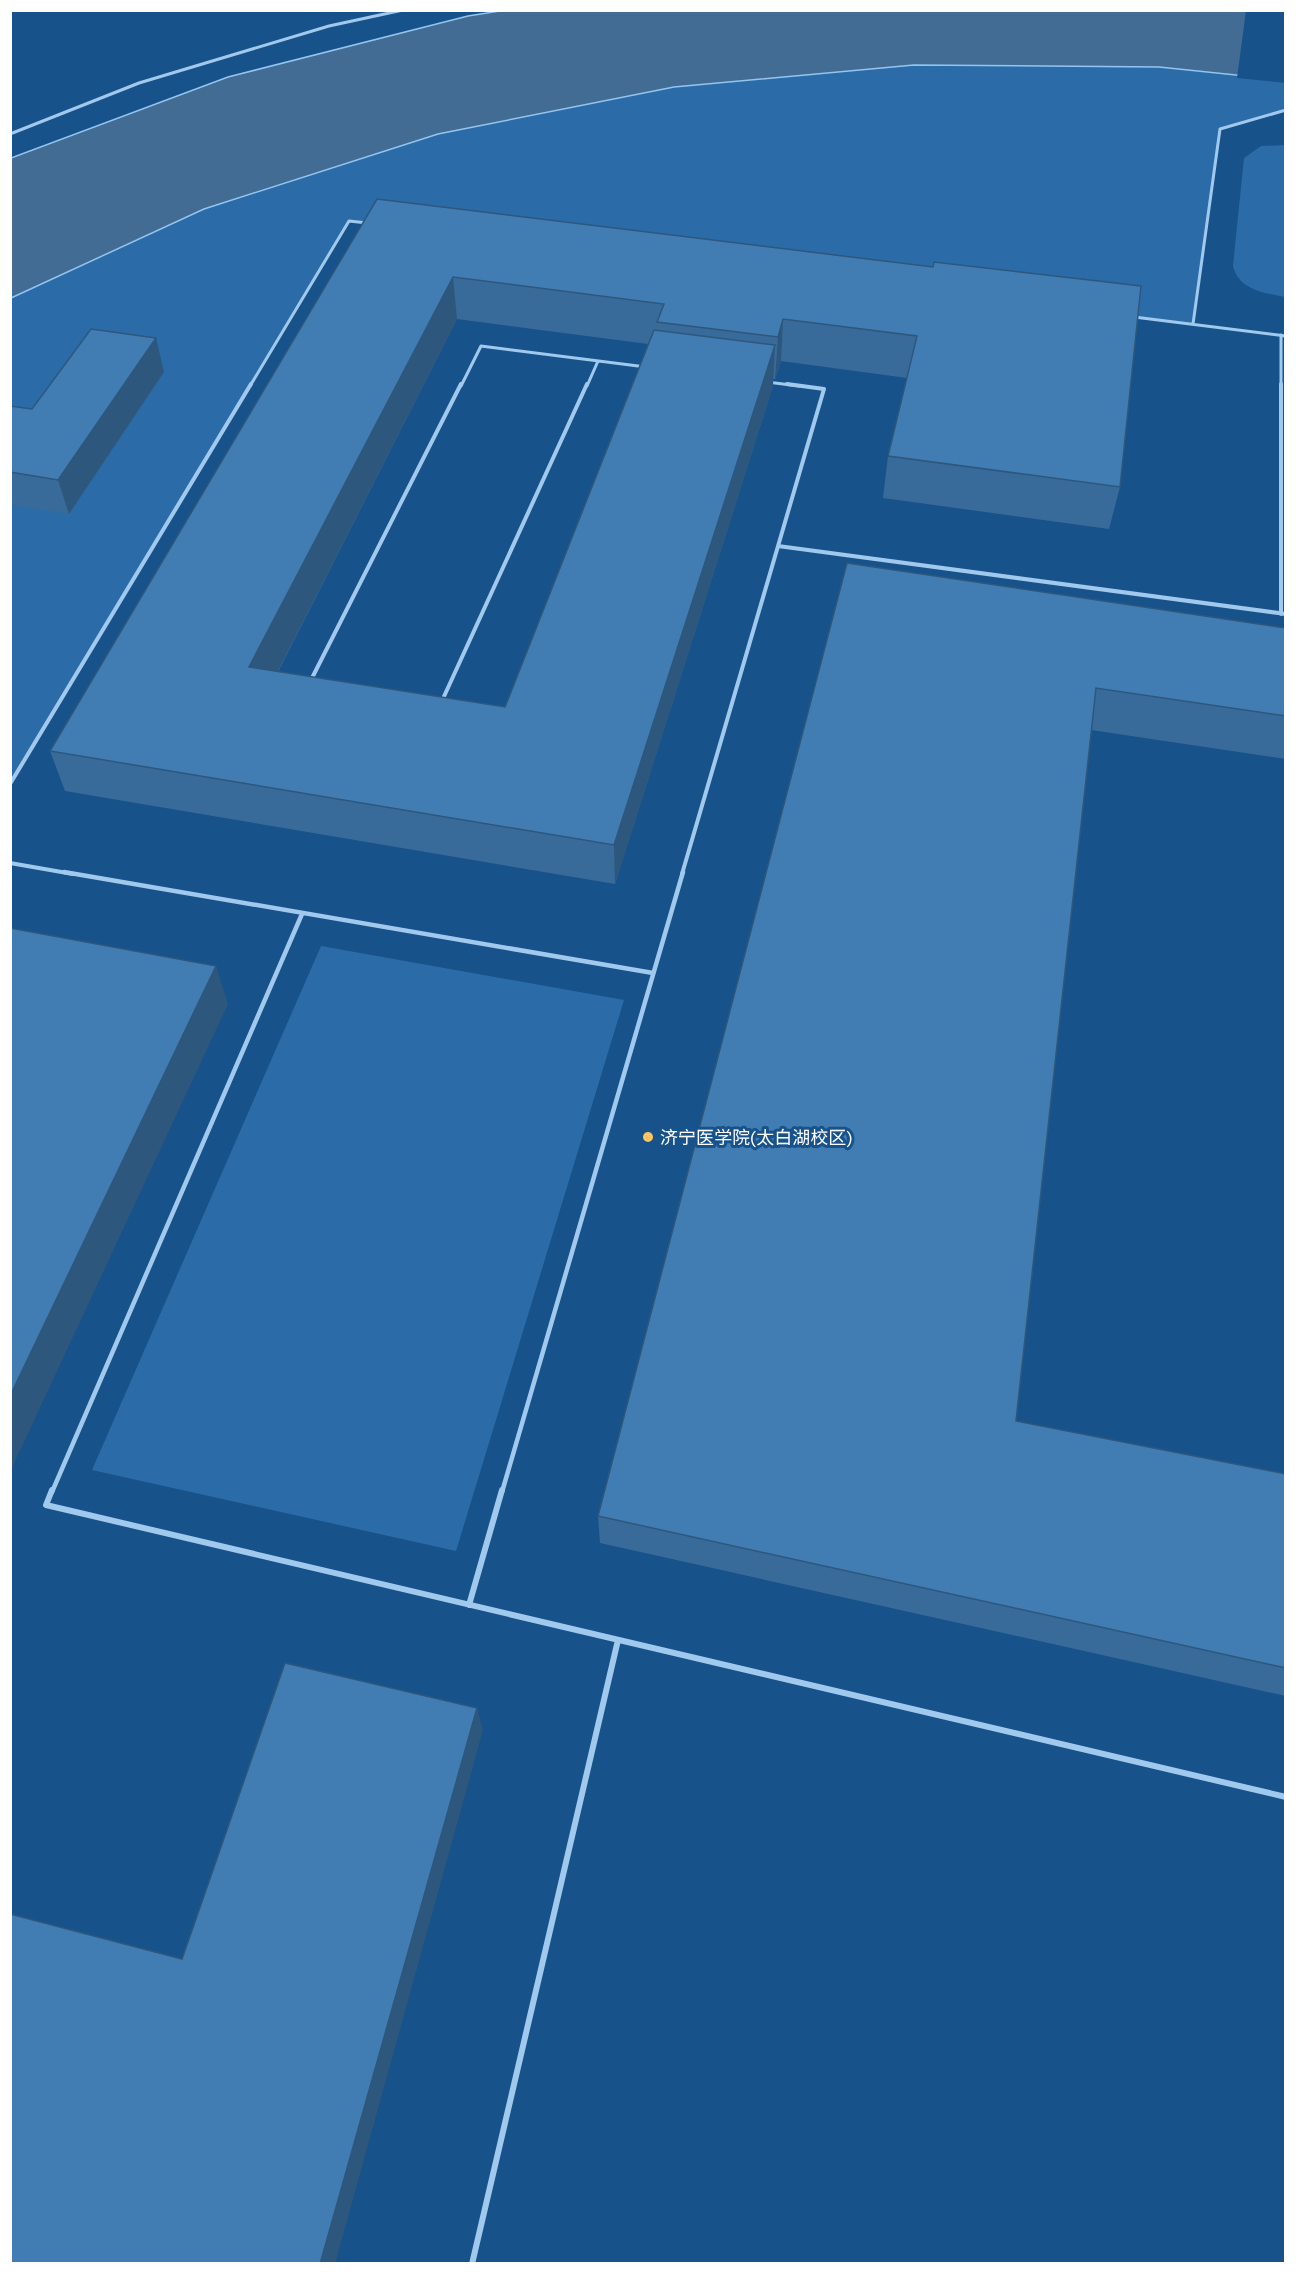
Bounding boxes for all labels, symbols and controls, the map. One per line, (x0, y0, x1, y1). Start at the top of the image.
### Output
place label: 济宁医学院(太白湖校区) (660, 1127, 853, 1148)
marker: 济宁医学院(太白湖校区) (641, 1130, 655, 1144)

